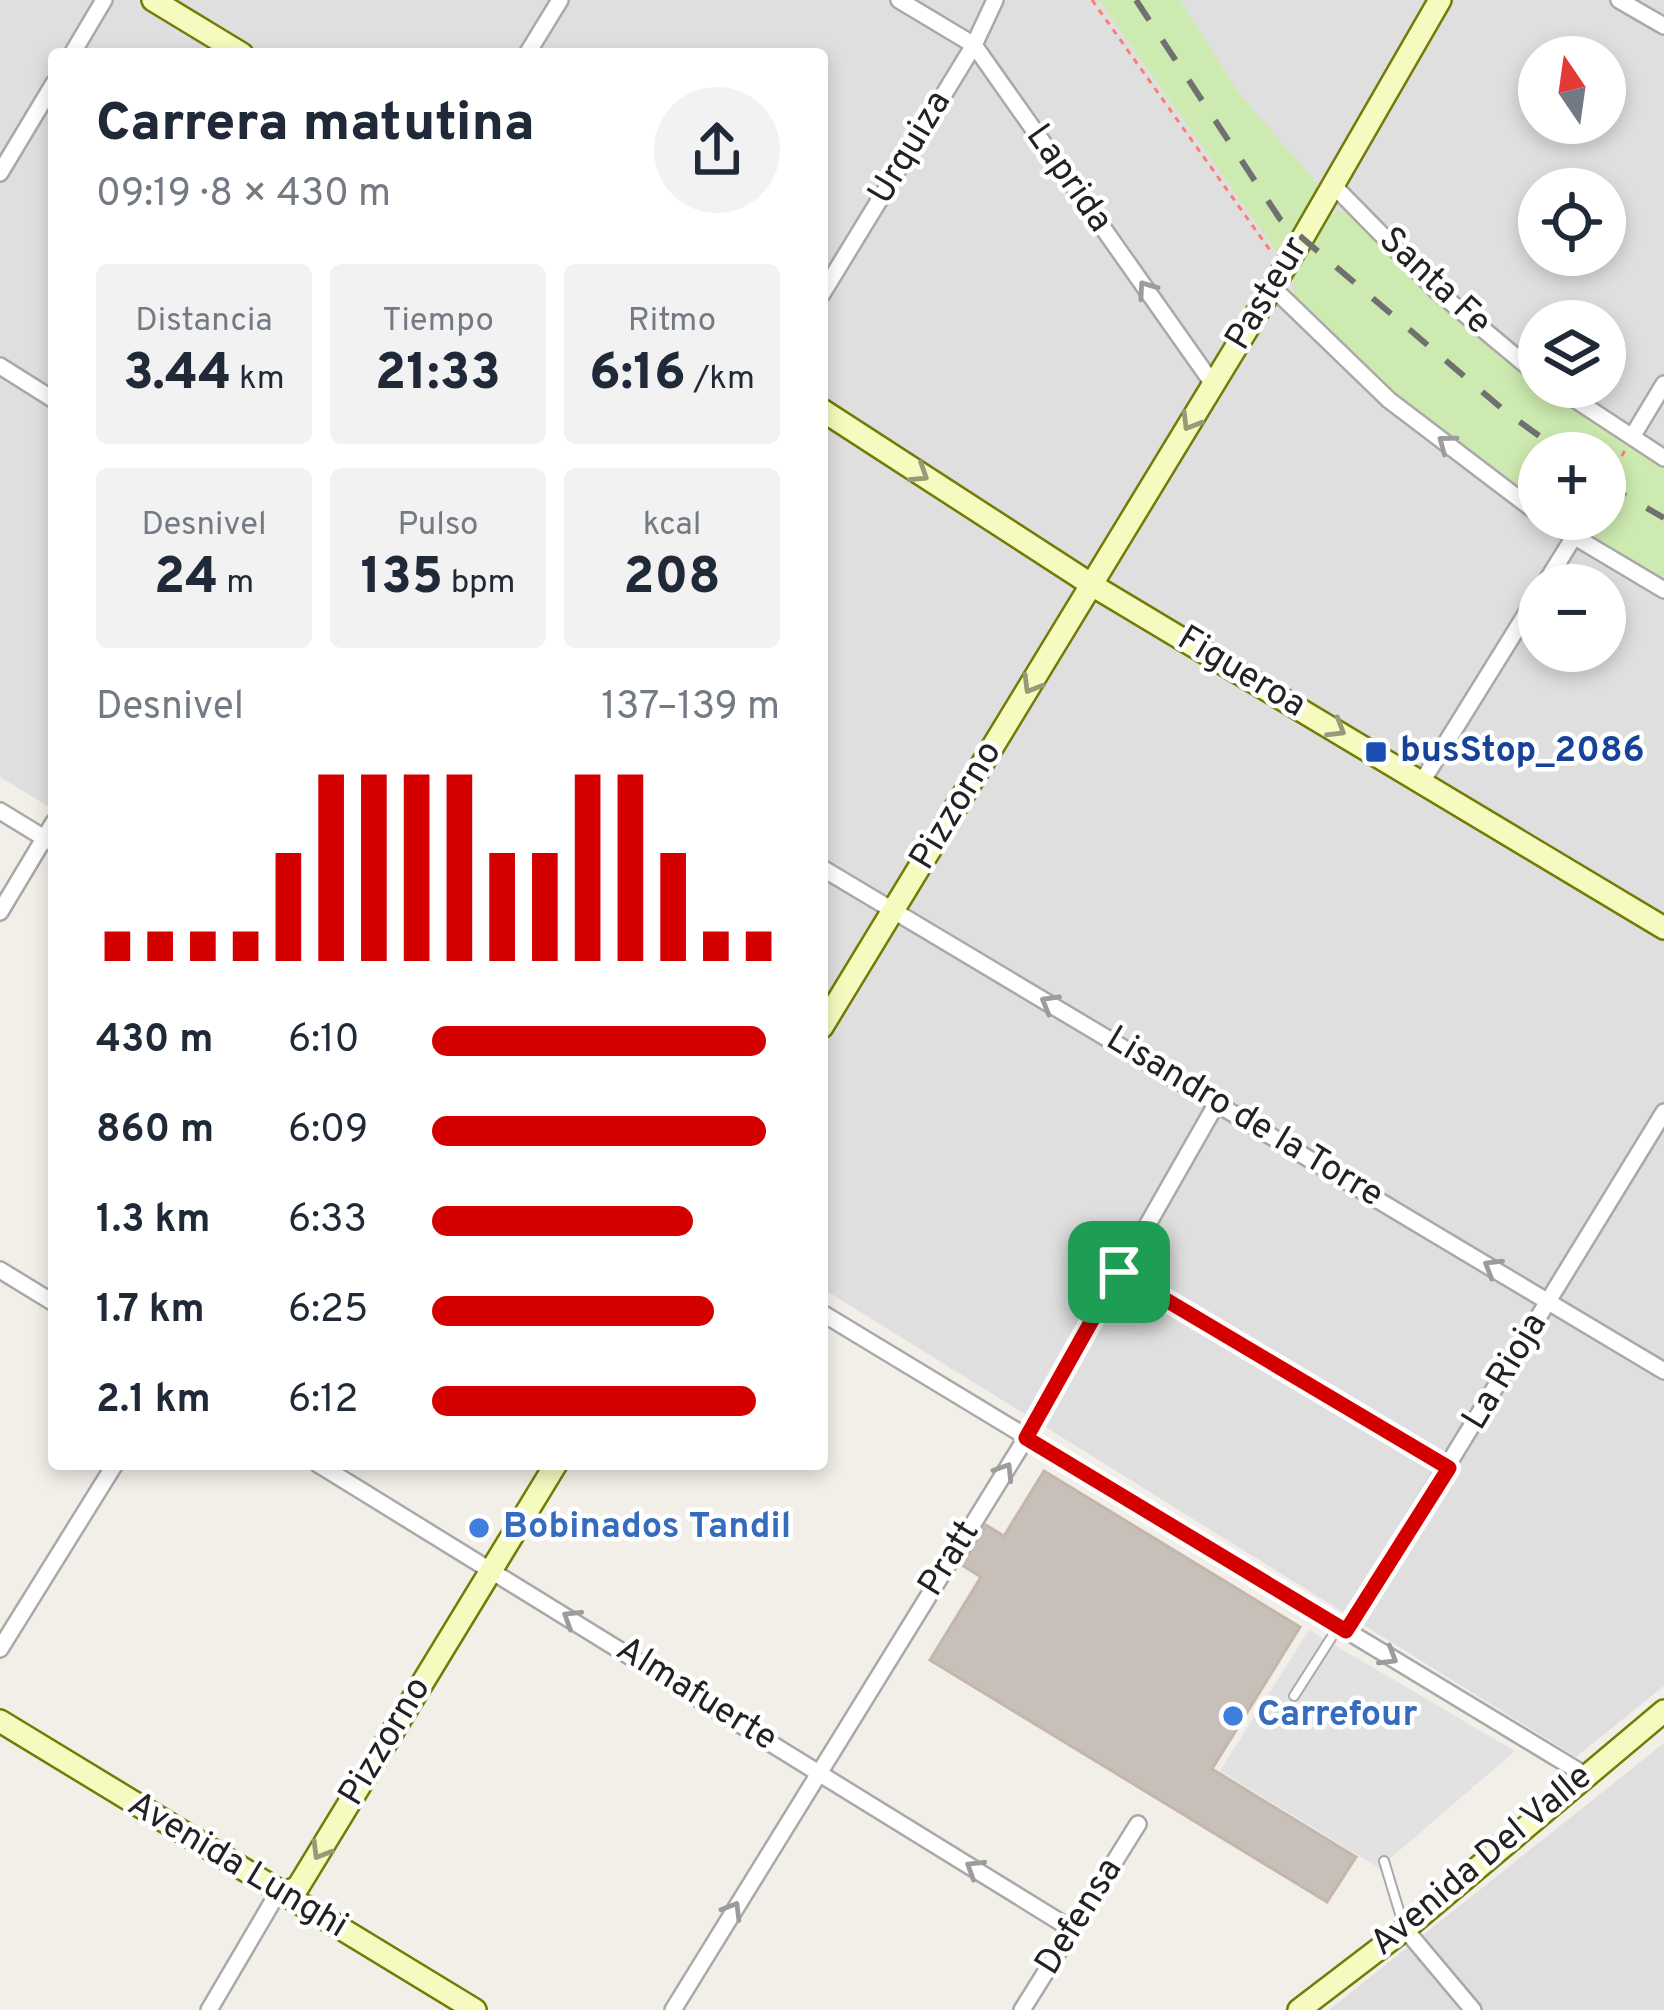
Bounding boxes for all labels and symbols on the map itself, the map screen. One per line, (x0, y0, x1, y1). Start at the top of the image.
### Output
north arrow (1518, 36, 1626, 144)
street label: Urquiza (859, 83, 963, 213)
street label: Laprida (1014, 116, 1122, 242)
street label: Santa Fe (1368, 218, 1500, 346)
street label: Pasteur (1216, 229, 1320, 359)
one-way arrow (1138, 280, 1160, 302)
one-way arrow (1182, 409, 1204, 431)
one-way arrow (1438, 436, 1459, 458)
one-way arrow (907, 459, 929, 481)
street label: Figueroa (1168, 617, 1314, 729)
one-way arrow (1023, 672, 1045, 694)
one-way arrow (1324, 715, 1346, 738)
place label: busStop_2086 (1400, 729, 1645, 775)
street label: Pizzorno (901, 733, 1013, 879)
marker: busStop_2086 (1363, 739, 1389, 765)
one-way arrow (1040, 995, 1061, 1018)
street label: Lisandro de la Torre (1097, 1017, 1391, 1219)
pin (1068, 1221, 1170, 1323)
one-way arrow (1483, 1259, 1505, 1281)
street label: La Rioja (1453, 1305, 1559, 1439)
one-way arrow (991, 1462, 1013, 1484)
place label: Bobinados Tandil (503, 1505, 791, 1551)
street label: Pratt (909, 1512, 991, 1606)
marker: Bobinados Tandil (466, 1515, 492, 1541)
one-way arrow (562, 1610, 584, 1632)
street label: Almafuerte (607, 1627, 785, 1763)
one-way arrow (1376, 1643, 1398, 1665)
street label: Pizzorno (330, 1669, 442, 1815)
place label: Carrefour (1257, 1693, 1417, 1739)
marker: Carrefour (1220, 1703, 1246, 1729)
street label: Avenida Del Valle (1362, 1755, 1602, 1967)
street label: Avenida Lunghi (119, 1782, 355, 1950)
one-way arrow (312, 1838, 334, 1860)
street label: Defensa (1026, 1850, 1134, 1984)
one-way arrow (965, 1860, 987, 1882)
one-way arrow (719, 1901, 741, 1923)

